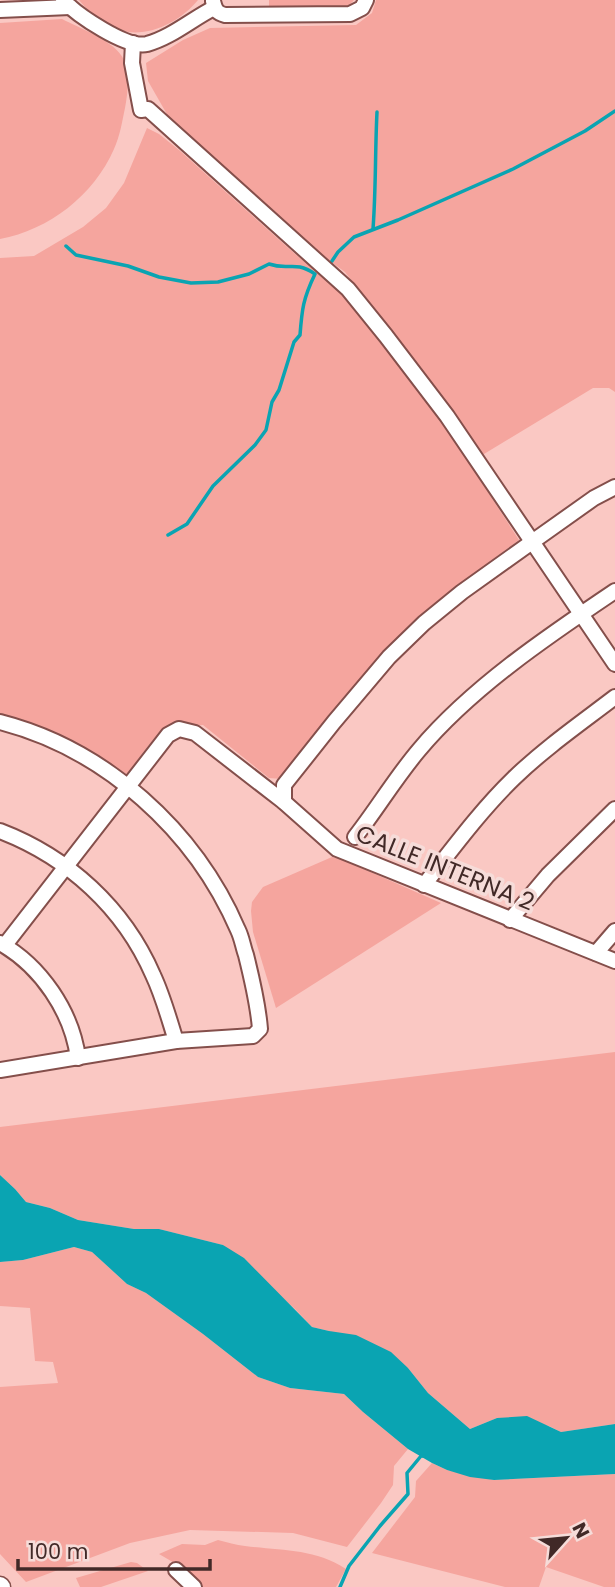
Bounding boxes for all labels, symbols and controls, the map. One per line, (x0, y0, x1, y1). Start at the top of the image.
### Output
street label: CALLE INTERNA 2 (351, 817, 539, 918)
north arrow (531, 1503, 601, 1573)
text: N (565, 1518, 596, 1543)
scale bar (18, 1528, 210, 1572)
text: 100 m (28, 1537, 88, 1566)

